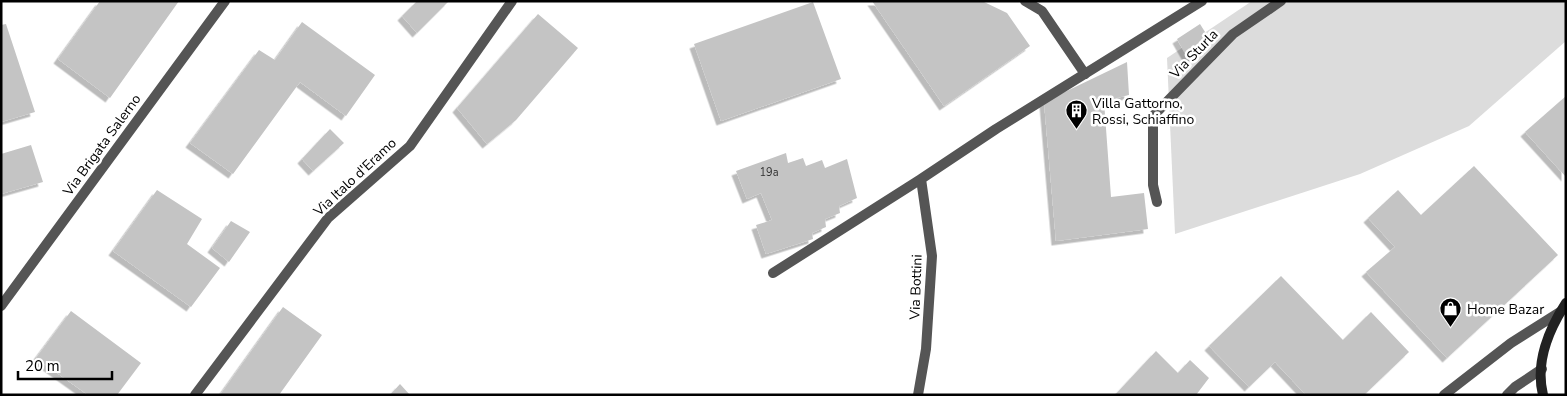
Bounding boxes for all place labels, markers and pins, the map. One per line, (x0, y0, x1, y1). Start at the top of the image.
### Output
place label: Villa Gattorno, Rossi, Schiaffino (1091, 94, 1194, 129)
building icon: Villa Gattorno, Rossi, Schiaffino (1064, 99, 1088, 130)
shop icon: Home Bazar (1439, 297, 1463, 328)
place label: Home Bazar (1467, 300, 1544, 319)

